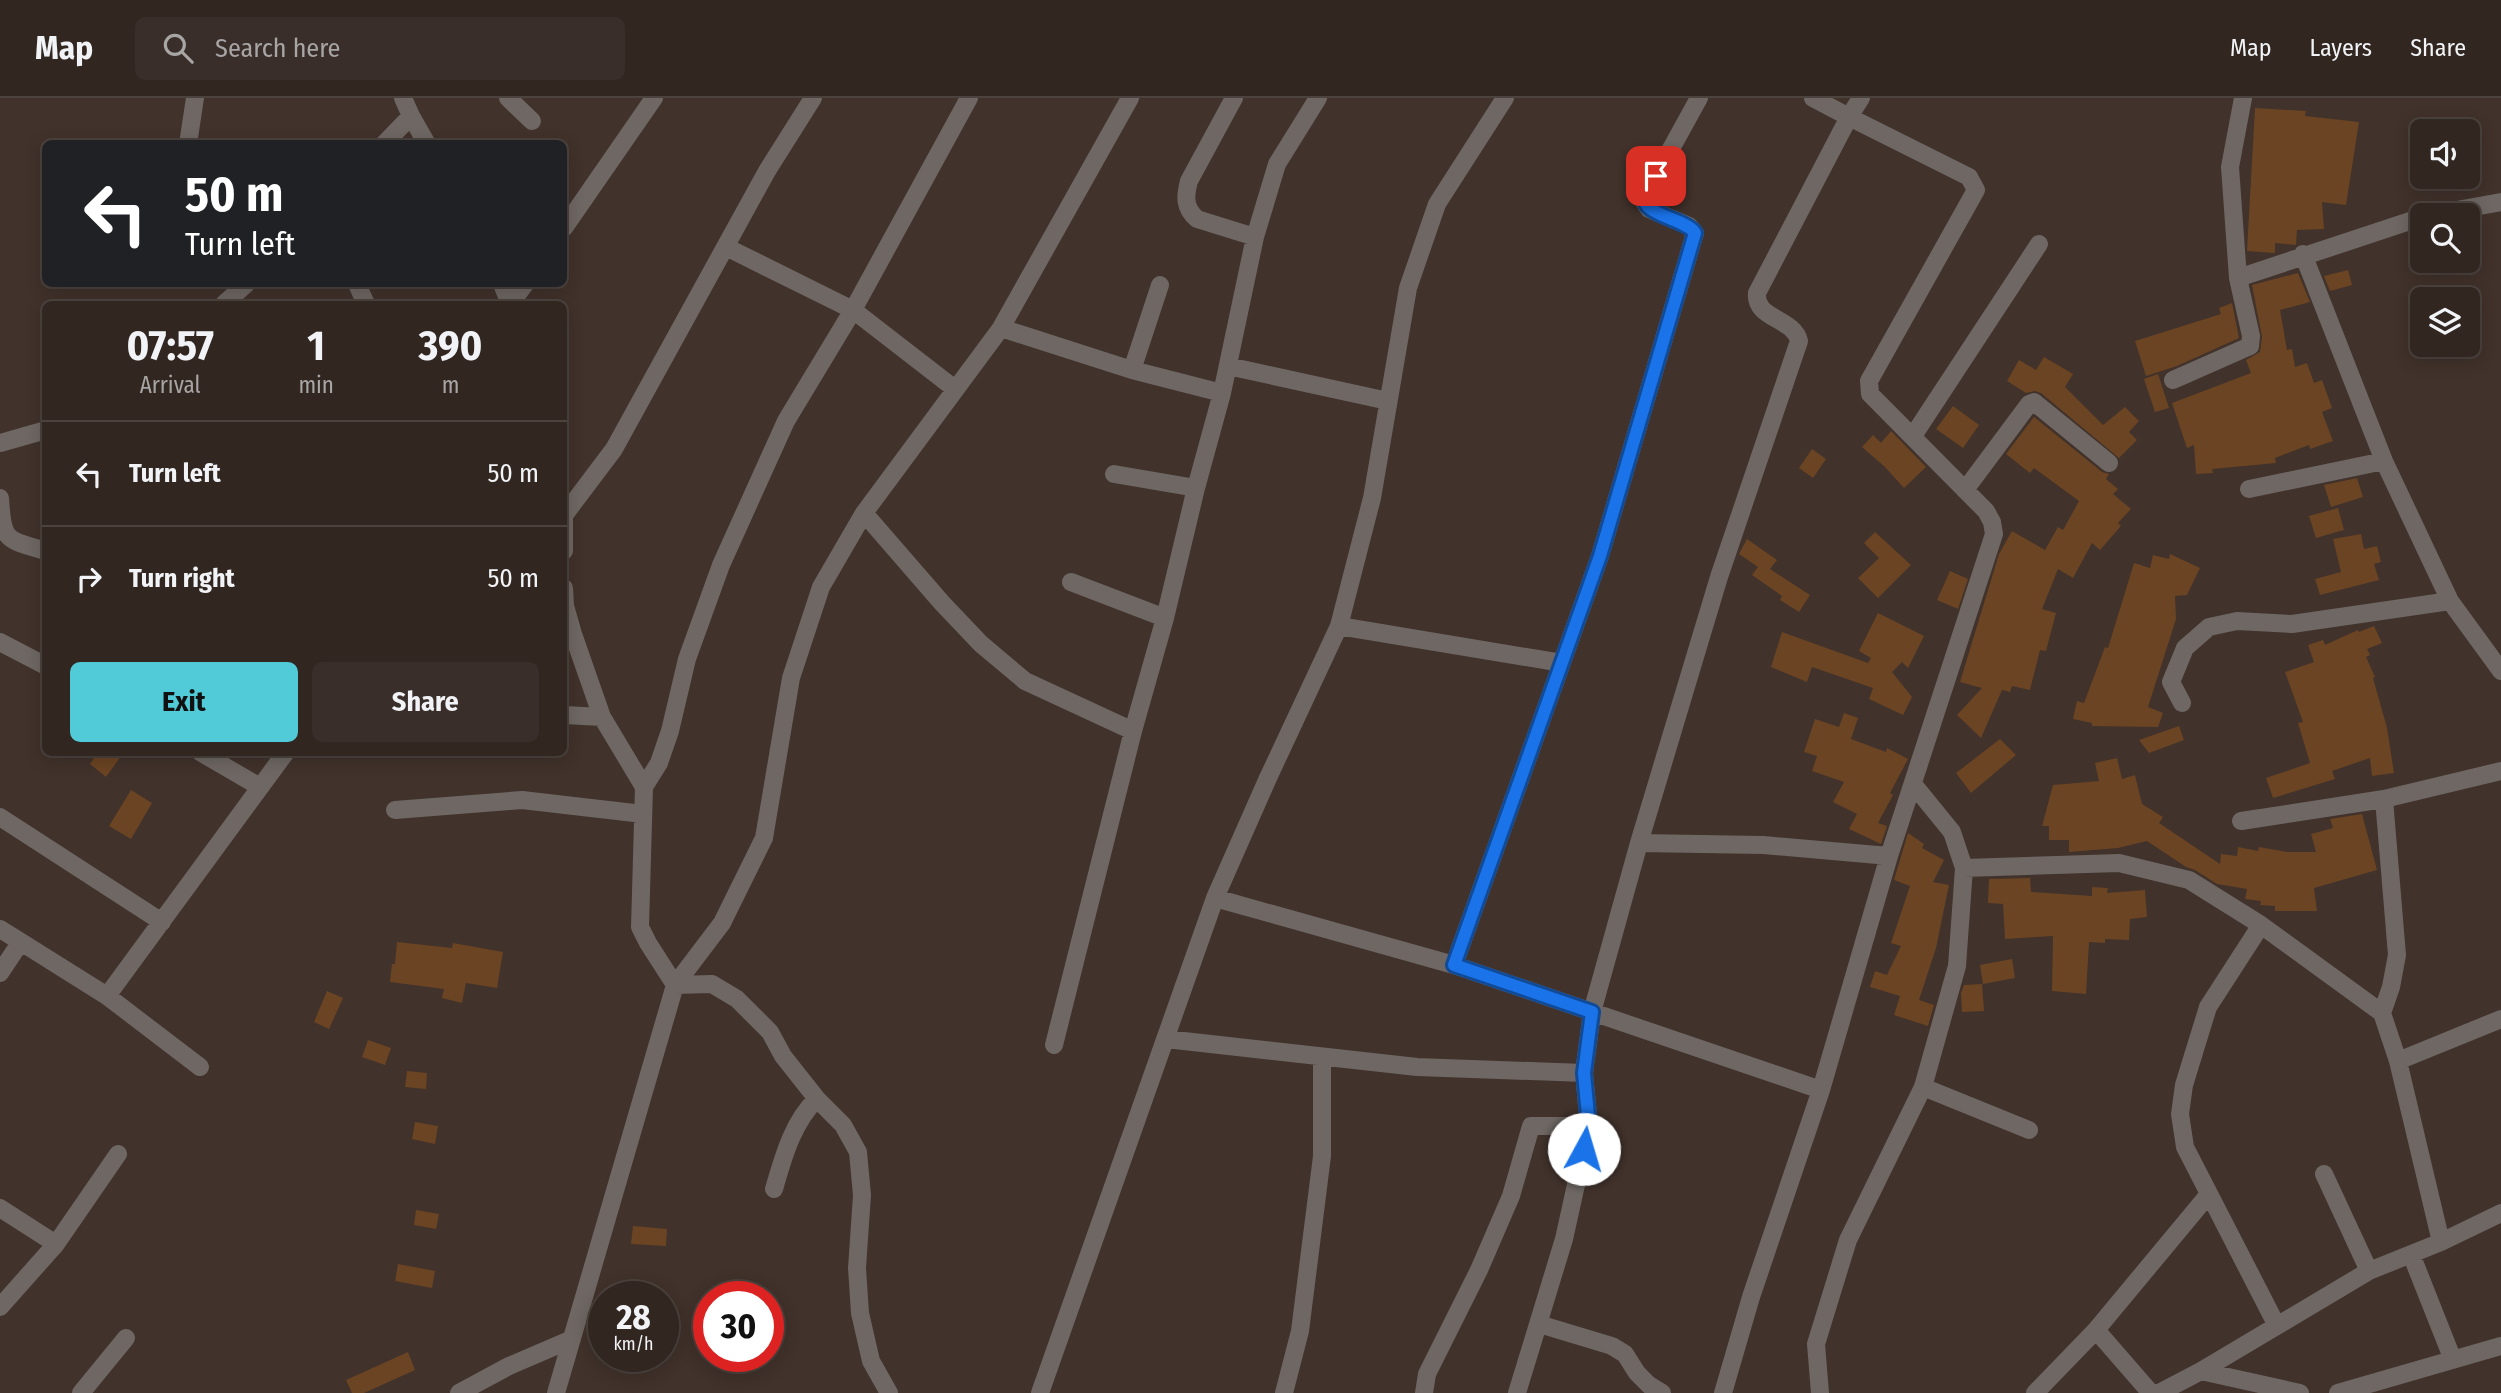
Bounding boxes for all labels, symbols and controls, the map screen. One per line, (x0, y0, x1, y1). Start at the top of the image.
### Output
search box (135, 17, 625, 80)
text: Map (35, 28, 93, 68)
icon: search (159, 29, 197, 67)
text: Search here (215, 33, 340, 64)
text: Map (2230, 34, 2272, 62)
text: Layers (2310, 34, 2372, 62)
text: Share (2410, 34, 2466, 62)
map controls (2410, 119, 2480, 357)
button: sound (2410, 119, 2480, 189)
pin (1626, 146, 1686, 206)
icon: arrive (1637, 157, 1675, 195)
text: 50 m (185, 165, 283, 224)
icon: left (70, 168, 161, 259)
button: search (2410, 203, 2480, 273)
text: Turn left (185, 225, 295, 263)
button: layers (2410, 287, 2480, 357)
text: 07:57 (126, 321, 214, 371)
text: 1 (307, 321, 325, 371)
text: 390 (418, 321, 483, 371)
text: Arrival (140, 371, 201, 399)
text: min (298, 371, 334, 399)
text: m (442, 371, 459, 399)
icon: left (70, 455, 108, 493)
text: Turn left (129, 458, 221, 489)
text: 50 m (487, 458, 539, 489)
icon: right (70, 560, 108, 598)
text: Turn right (129, 563, 235, 594)
text: 50 m (487, 563, 539, 594)
button: Exit (70, 662, 298, 742)
button: Share (312, 662, 539, 742)
position arrow (1547, 1112, 1621, 1186)
speed limit sign: 30 (693, 1281, 784, 1372)
text: 28 (616, 1296, 651, 1338)
text: km/h (613, 1333, 654, 1355)

